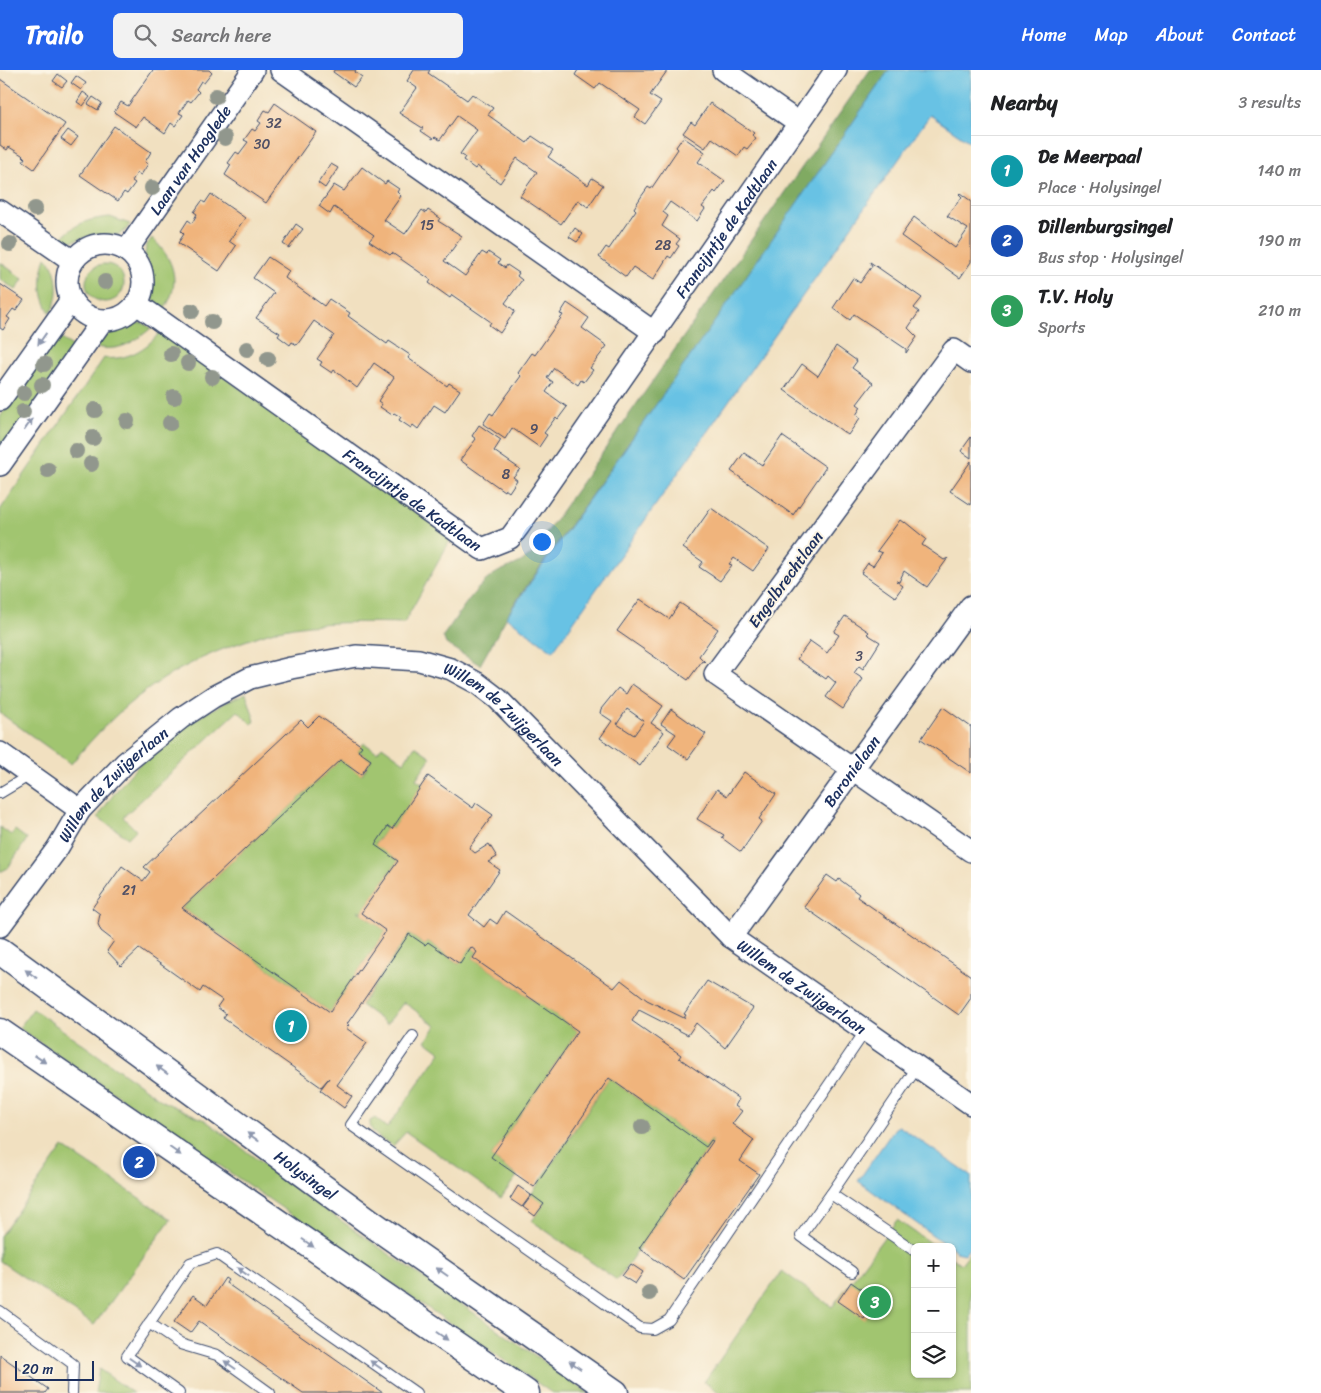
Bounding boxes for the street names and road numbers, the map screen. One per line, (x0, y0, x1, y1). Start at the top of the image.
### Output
street label: Laan van Hooglede (142, 99, 239, 221)
street label: Francijntje de Kadtlaan (667, 152, 786, 305)
street label: Francijntje de Kadtlaan (337, 440, 488, 560)
street label: Engelbrechtlaan (740, 524, 831, 634)
street label: Willem de Zwijgerlaan (440, 654, 571, 774)
street label: Willem de Zwijgerlaan (50, 719, 175, 848)
street label: Baronielaan (816, 729, 888, 814)
street label: Willem de Zwijgerlaan (731, 931, 873, 1043)
street label: Holysingel (268, 1142, 344, 1209)

